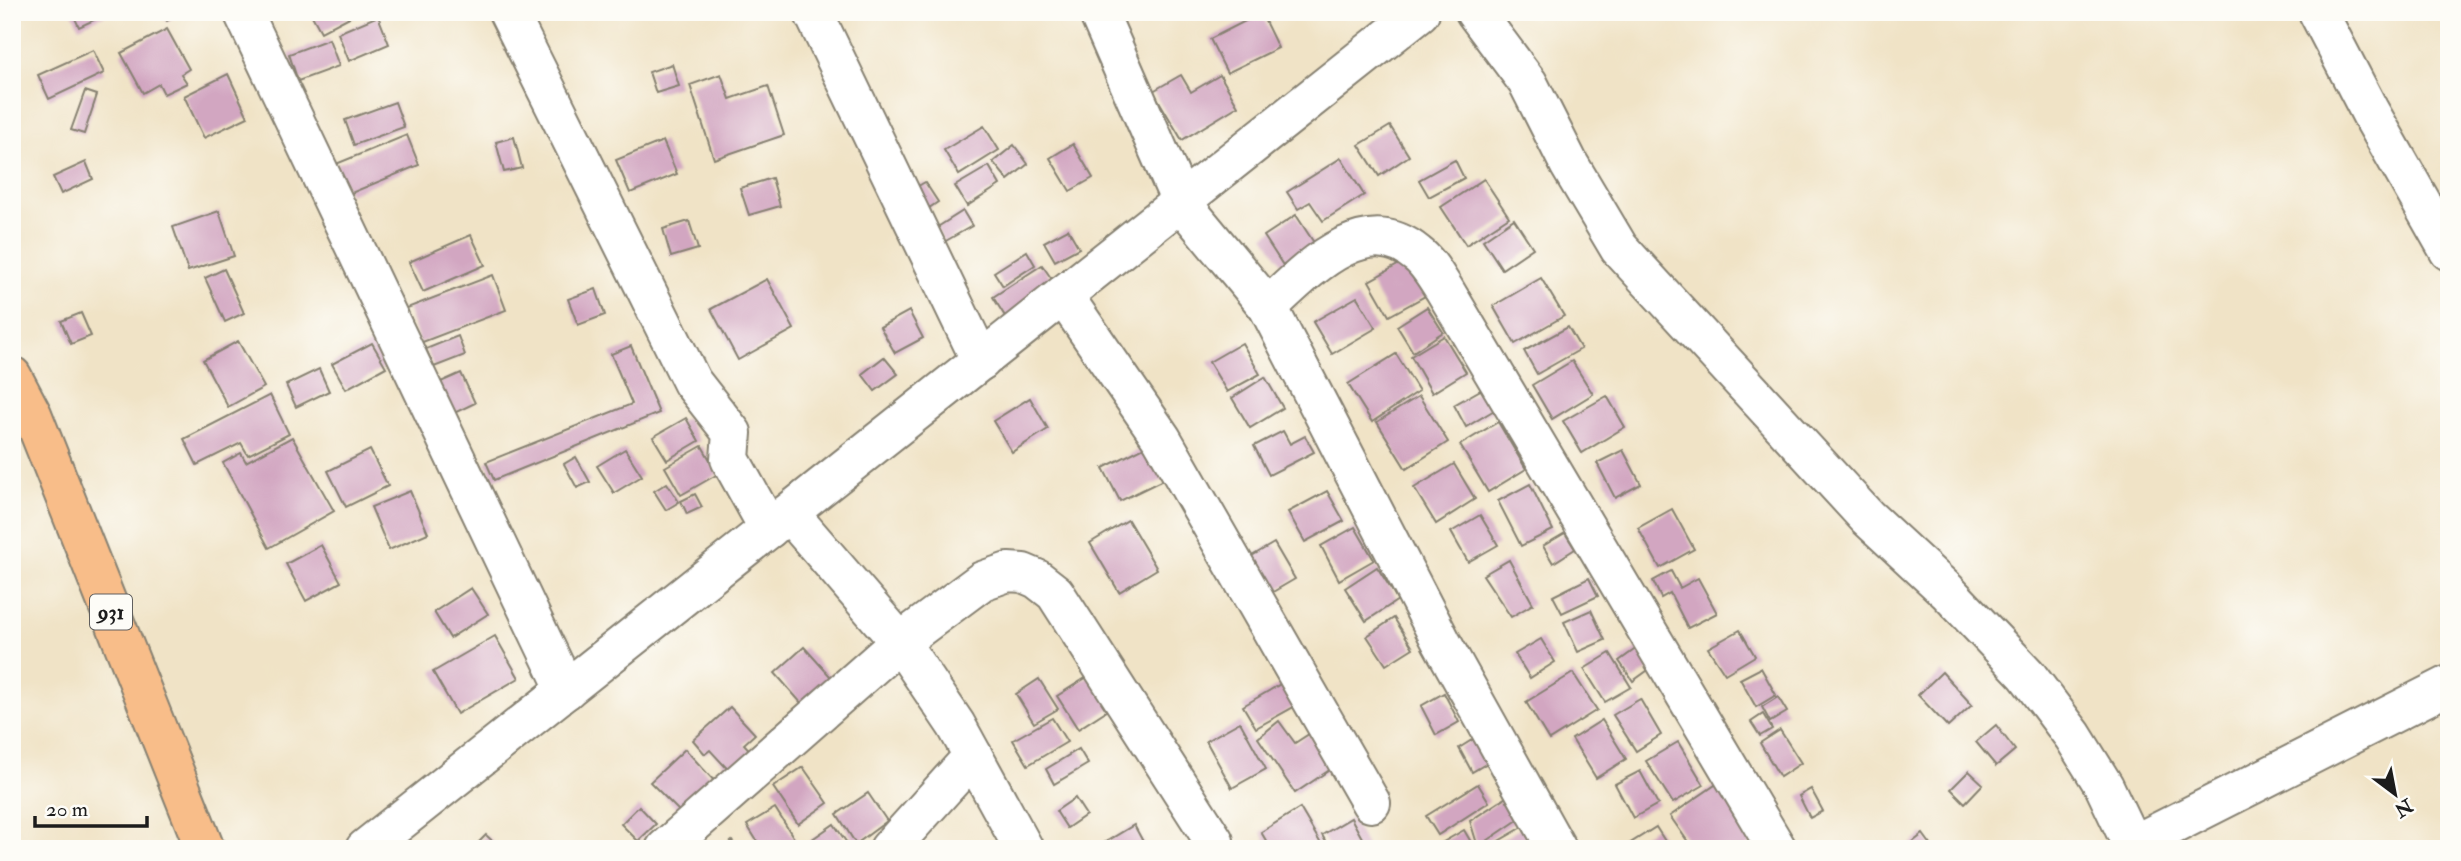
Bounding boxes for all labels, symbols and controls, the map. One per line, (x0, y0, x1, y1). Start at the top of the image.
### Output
road number: 931 (90, 594, 132, 630)
north arrow (2360, 760, 2430, 830)
scale bar (35, 784, 147, 828)
text: N (2389, 792, 2418, 823)
text: 20 m (46, 796, 88, 823)

